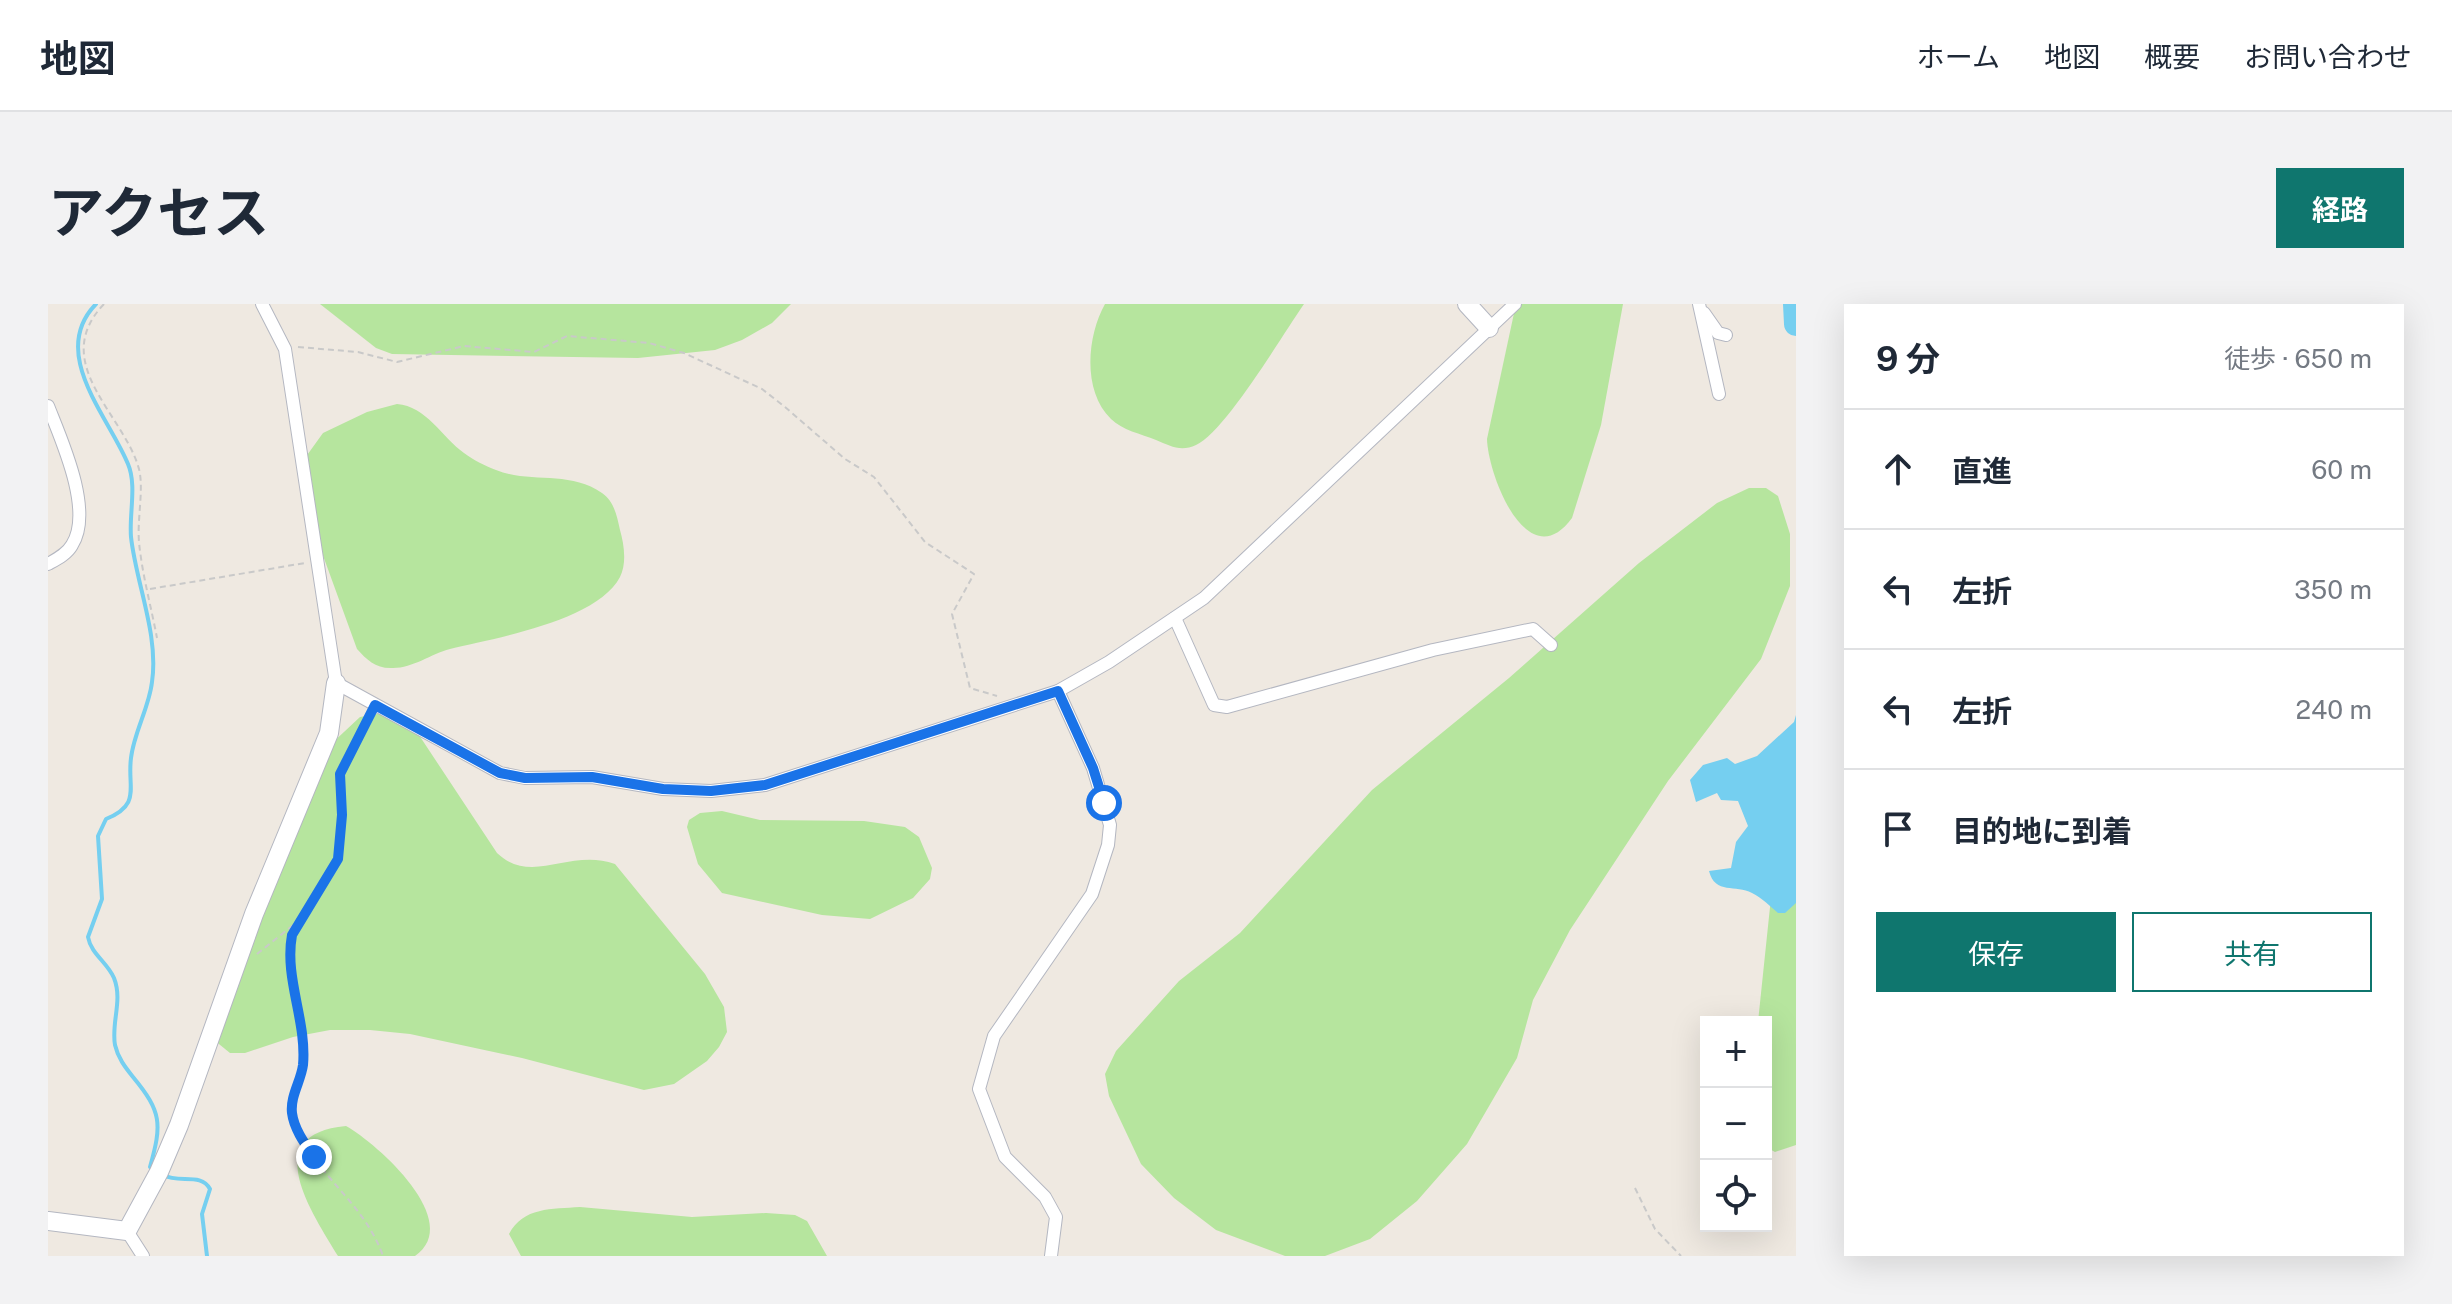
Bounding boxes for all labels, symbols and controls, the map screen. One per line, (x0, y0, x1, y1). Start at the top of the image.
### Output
text: 地図 (40, 36, 116, 81)
text: ホーム (1917, 40, 2000, 73)
text: 地図 (2044, 40, 2100, 73)
text: 概要 (2144, 40, 2200, 73)
text: お問い合わせ (2244, 40, 2412, 73)
button: 経路 (2276, 168, 2404, 248)
text: アクセス (48, 180, 269, 246)
text: 9 分 (1876, 339, 1940, 379)
text: 徒歩 · 650 m (2224, 343, 2372, 374)
icon: ahead (1876, 447, 1920, 491)
text: 直進 (1952, 453, 2012, 489)
text: 60 m (2311, 454, 2372, 485)
icon: left (1876, 567, 1920, 611)
text: 左折 (1952, 573, 2012, 609)
text: 350 m (2294, 574, 2372, 605)
icon: left (1876, 687, 1920, 731)
text: 左折 (1952, 693, 2012, 729)
text: 240 m (2295, 694, 2372, 725)
route start (1086, 785, 1122, 821)
icon: arrive (1876, 807, 1920, 851)
text: 目的地に到着 (1952, 813, 2132, 849)
button: 保存 (1876, 912, 2116, 992)
button: 共有 (2132, 912, 2372, 992)
map controls (1700, 1016, 1772, 1232)
button: + (1700, 1016, 1772, 1088)
button: − (1700, 1088, 1772, 1160)
route end (296, 1139, 332, 1175)
button: locate (1700, 1160, 1772, 1232)

